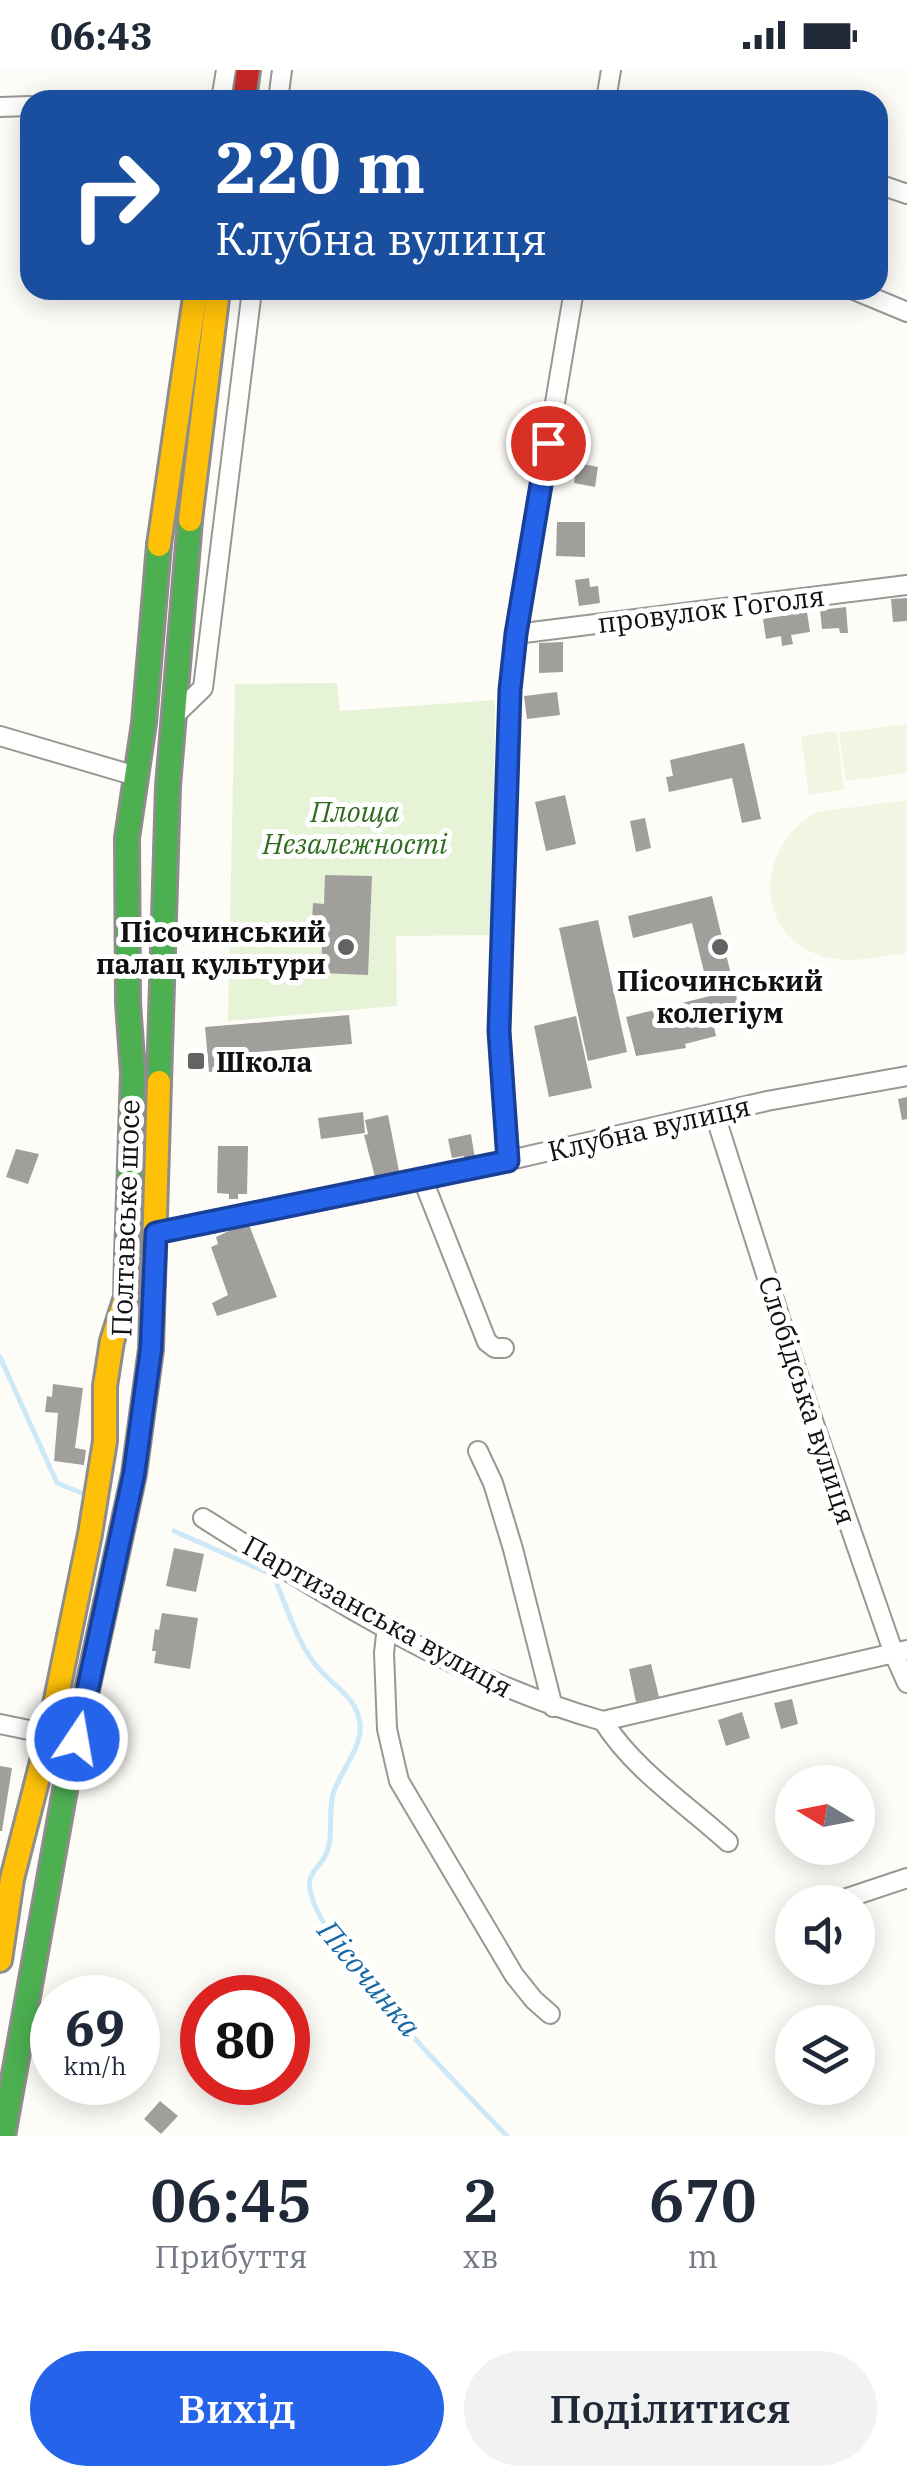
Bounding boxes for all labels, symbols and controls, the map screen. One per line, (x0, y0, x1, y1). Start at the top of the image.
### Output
text: 06:43 (50, 11, 153, 60)
text: 220 m (215, 121, 425, 212)
icon: right (50, 130, 180, 260)
text: Клубна вулиця (215, 209, 547, 267)
pin (506, 401, 591, 486)
icon: arrive (521, 416, 576, 471)
street label: провулок Гоголя (595, 577, 827, 641)
park label: Площа Незалежності (262, 793, 448, 862)
place label: Пісочинський палац культури (96, 913, 326, 982)
marker: Пісочинський палац культури (335, 936, 357, 958)
marker: Пісочинський колегіум (709, 936, 731, 958)
place label: Пісочинський колегіум (617, 962, 823, 1031)
place label: Школа (216, 1043, 313, 1080)
marker: Школа (185, 1050, 207, 1072)
street label: Клубна вулиця (544, 1087, 754, 1169)
street label: Полтавське шосе (102, 1099, 148, 1337)
street label: Слобідська вулиця (750, 1271, 866, 1529)
street label: Партизанська вулиця (237, 1526, 519, 1706)
position arrow (25, 1687, 129, 1791)
north arrow (775, 1765, 875, 1865)
map controls (775, 1765, 875, 2105)
button: sound (775, 1885, 875, 1985)
water label: Пісочинка (309, 1911, 431, 2045)
speed limit sign: 80 (180, 1975, 310, 2105)
text: 69 (65, 1995, 125, 2060)
button: layers (775, 2005, 875, 2105)
text: km/h (63, 2049, 127, 2082)
text: 06:45 (150, 2160, 312, 2239)
text: 2 (462, 2160, 498, 2239)
text: 670 (649, 2160, 757, 2239)
text: Прибуття (155, 2235, 308, 2277)
text: хв (462, 2235, 498, 2277)
text: m (687, 2235, 718, 2277)
button: Вихід (30, 2351, 444, 2466)
button: Поділитися (464, 2351, 877, 2466)

